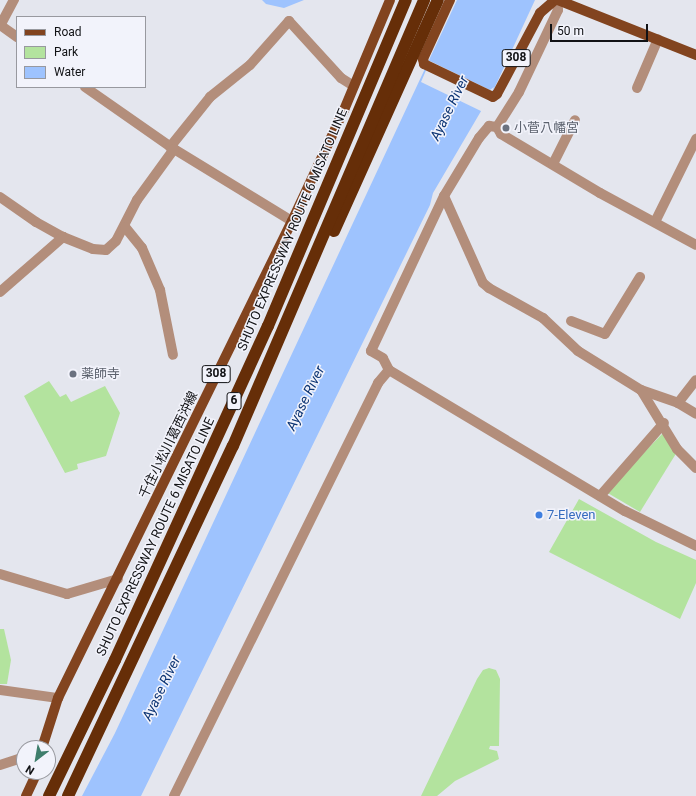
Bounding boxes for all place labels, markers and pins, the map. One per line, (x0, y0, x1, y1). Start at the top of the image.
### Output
place label: 小菅八幡宮 (514, 120, 579, 136)
marker: 小菅八幡宮 (501, 123, 511, 133)
place label: 薬師寺 (81, 366, 120, 382)
marker: 薬師寺 (68, 369, 78, 379)
place label: 7-Eleven (547, 507, 596, 523)
marker: 7-Eleven (534, 510, 544, 520)

